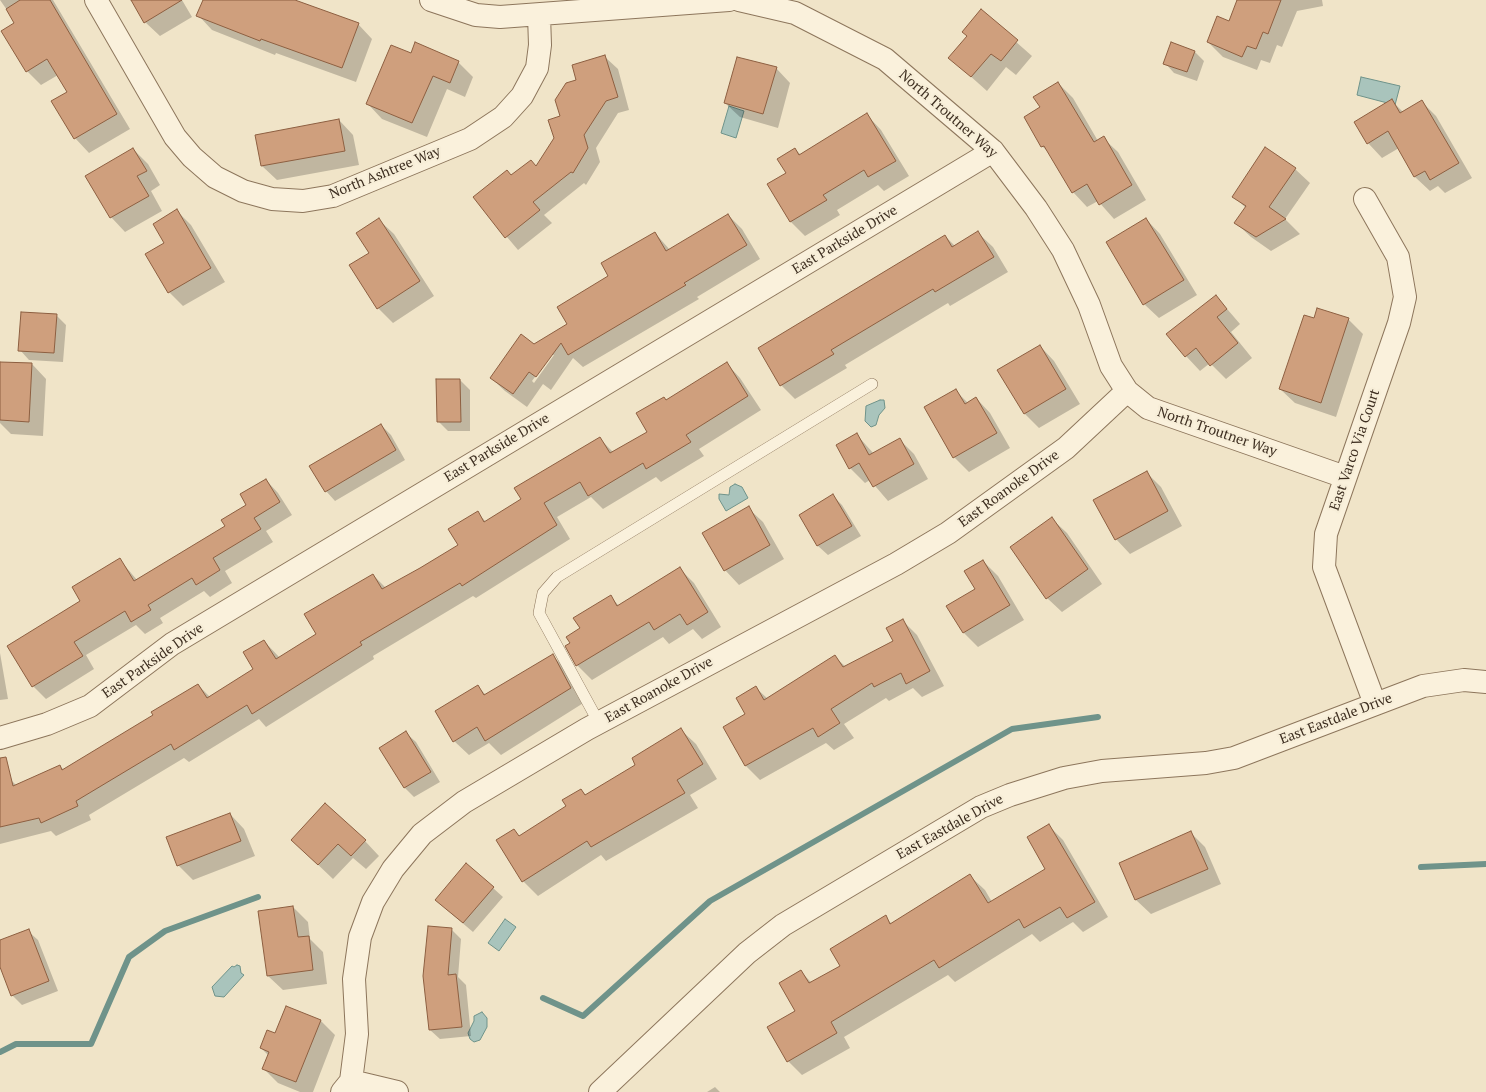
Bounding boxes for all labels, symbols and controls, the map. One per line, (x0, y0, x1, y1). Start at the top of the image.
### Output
street label: North Troutner Way (895, 67, 1001, 161)
street label: North Ashtree Way (327, 143, 443, 203)
street label: East Parkside Drive (789, 202, 901, 278)
street label: East Varco Via Court (1326, 387, 1384, 513)
street label: North Troutner Way (1155, 404, 1279, 460)
street label: East Parkside Drive (441, 410, 553, 486)
street label: East Roanoke Drive (955, 447, 1063, 531)
street label: East Parkside Drive (99, 620, 207, 702)
street label: East Roanoke Drive (602, 653, 716, 727)
street label: East Eastdale Drive (1277, 690, 1395, 748)
street label: East Eastdale Drive (894, 791, 1006, 863)

